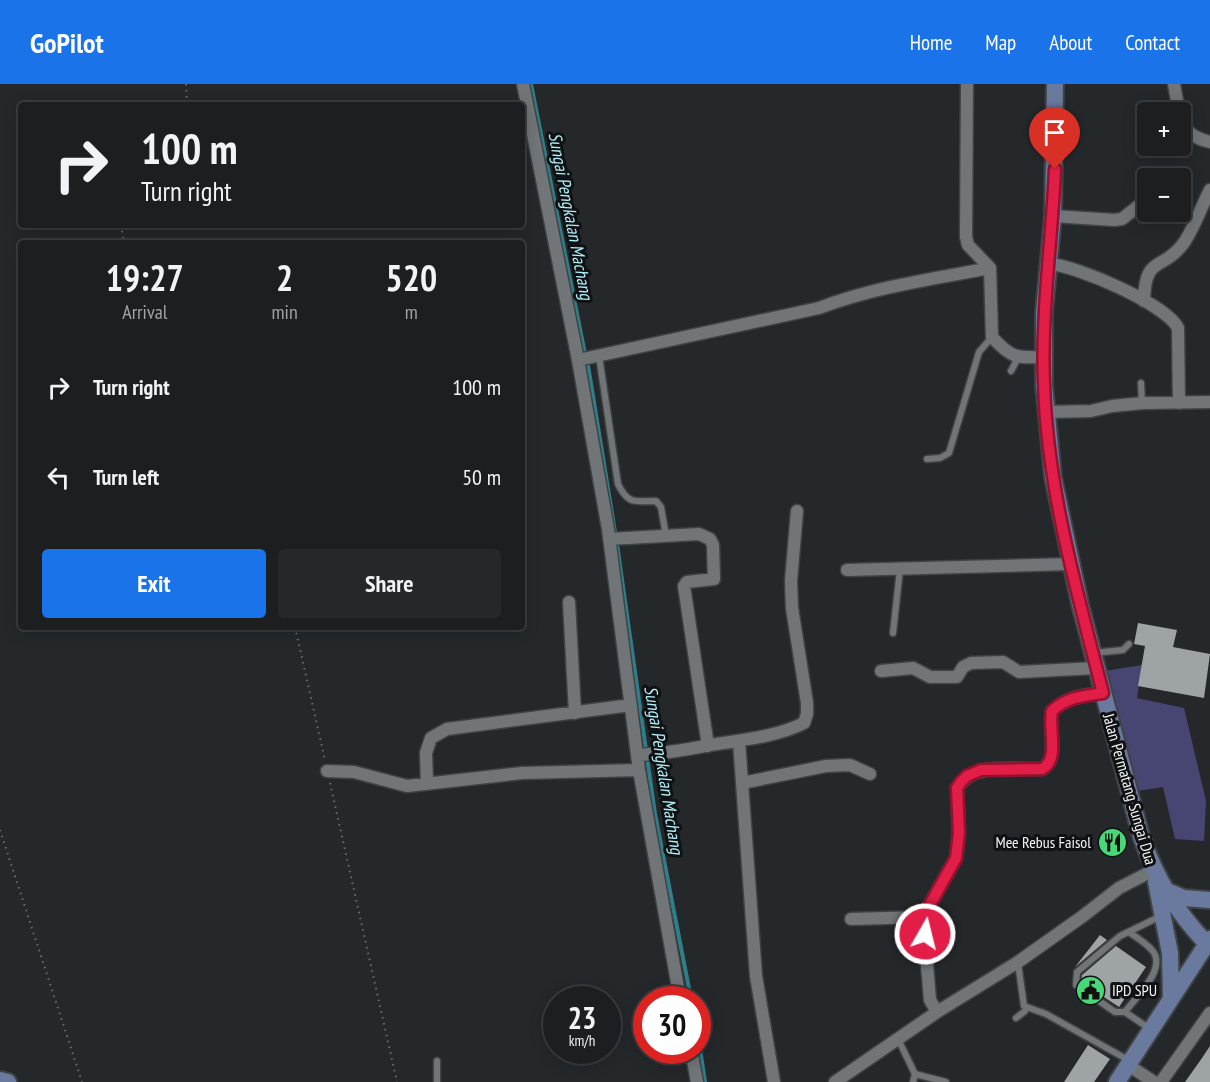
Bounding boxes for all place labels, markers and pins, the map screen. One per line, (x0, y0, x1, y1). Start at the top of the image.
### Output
pin (1029, 107, 1080, 169)
restaurant icon: Mee Rebus Faisol (1096, 826, 1128, 858)
place label: Mee Rebus Faisol (995, 832, 1091, 852)
public building icon: IPD SPU (1075, 974, 1107, 1006)
place label: IPD SPU (1112, 980, 1157, 1000)

